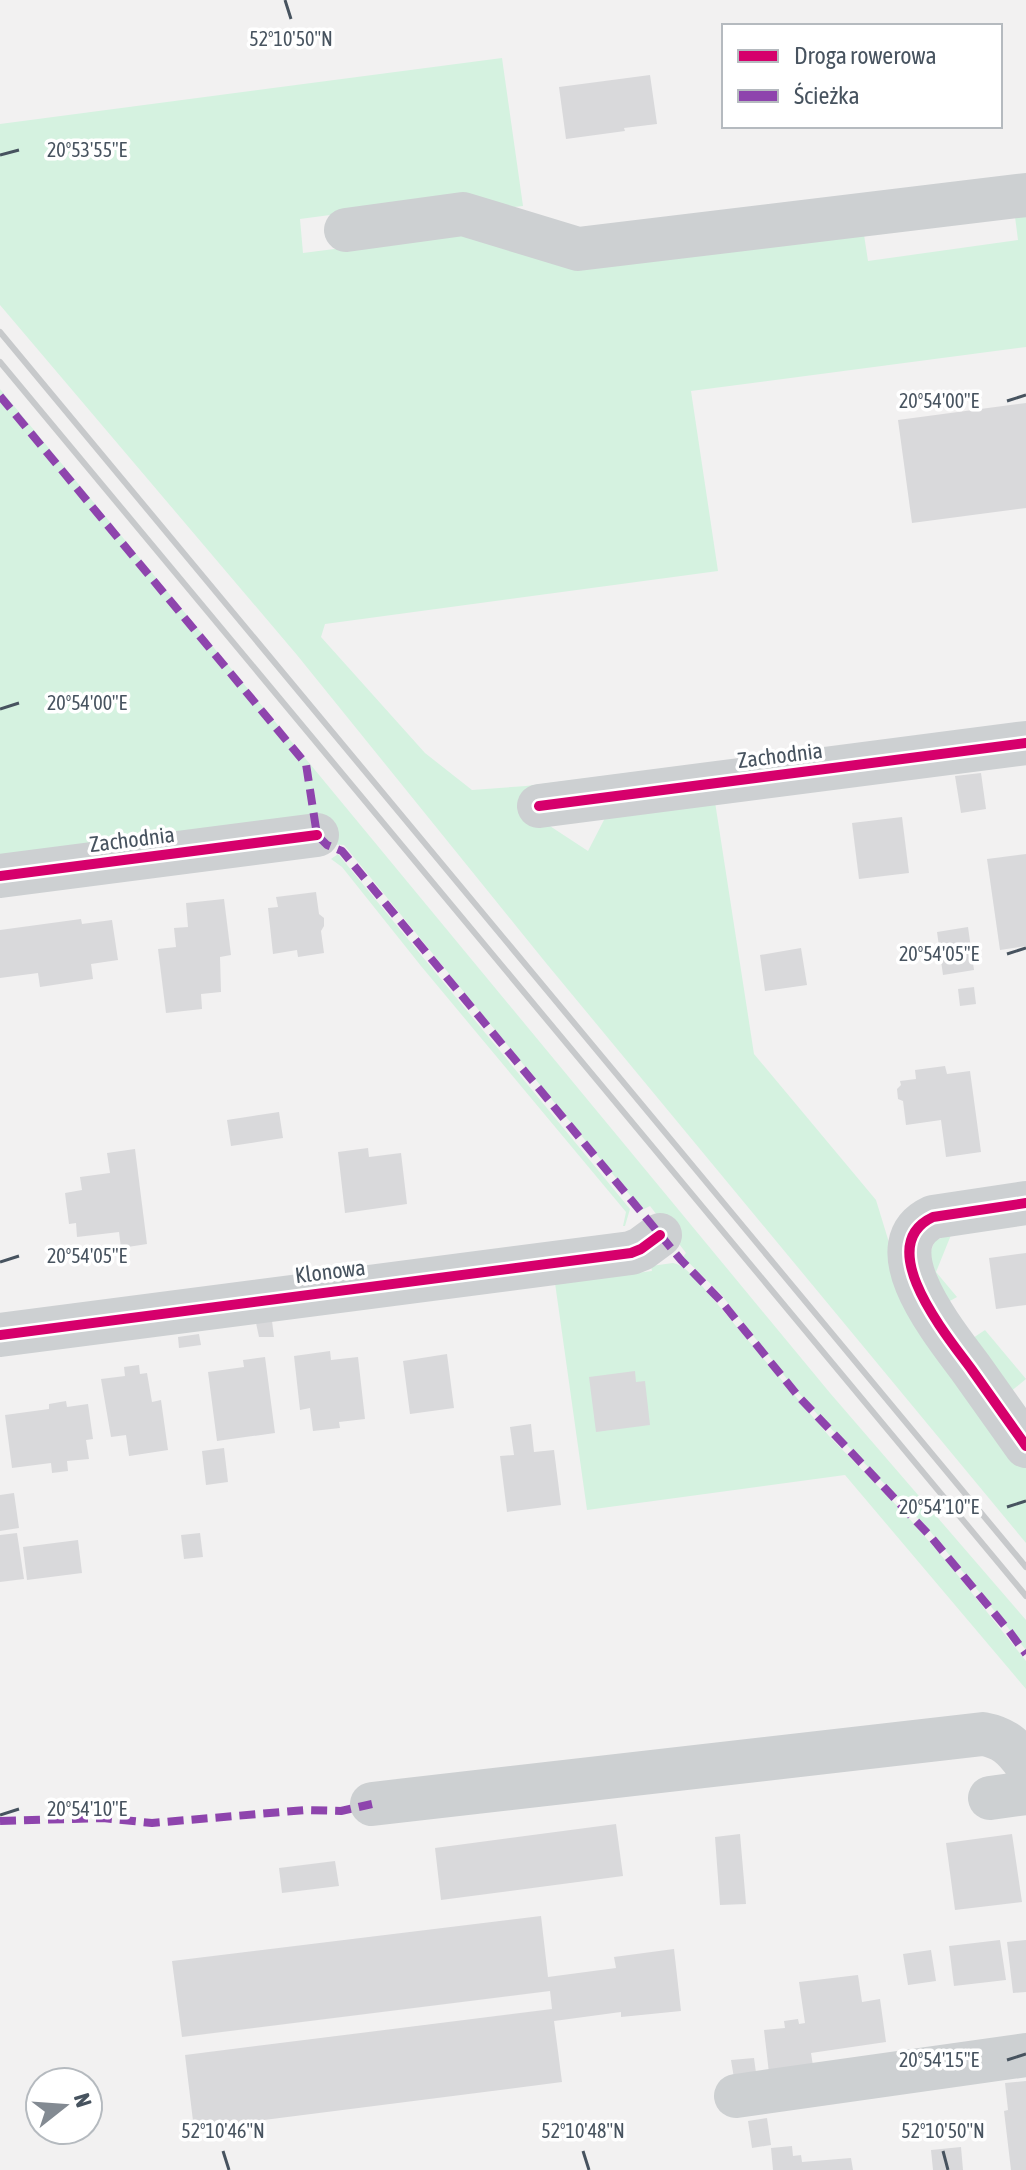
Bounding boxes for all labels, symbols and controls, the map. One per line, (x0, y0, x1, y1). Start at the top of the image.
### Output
legend (722, 24, 1002, 128)
text: 52°10'50"N (249, 27, 333, 50)
text: Droga rowerowa (794, 42, 937, 69)
text: Ścieżka (794, 82, 860, 109)
text: 20°53'55"E (47, 138, 128, 161)
text: 20°54'00"E (899, 389, 980, 412)
text: 20°54'00"E (47, 691, 128, 714)
street label: Zachodnia (736, 737, 824, 773)
street label: Zachodnia (88, 821, 176, 857)
text: 20°54'05"E (899, 942, 980, 965)
text: 20°54'05"E (47, 1244, 128, 1267)
street label: Klonowa (293, 1254, 367, 1288)
text: 20°54'10"E (899, 1495, 980, 1518)
text: 20°54'10"E (47, 1797, 128, 1820)
text: 20°54'15"E (899, 2048, 980, 2071)
north arrow (24, 2066, 104, 2146)
text: N (69, 2090, 97, 2110)
text: 52°10'46"N (181, 2119, 265, 2142)
text: 52°10'48"N (541, 2119, 625, 2142)
text: 52°10'50"N (901, 2119, 985, 2142)

